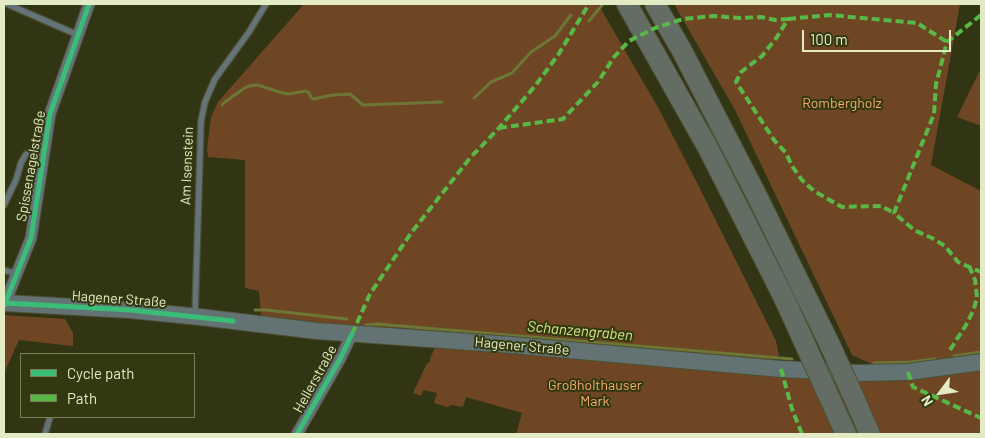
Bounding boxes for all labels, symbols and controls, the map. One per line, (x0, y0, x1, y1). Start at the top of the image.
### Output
scale bar (805, 20, 954, 52)
text: 100 m (810, 30, 848, 48)
park label: Rombergholz (802, 95, 882, 111)
street label: Spissenagelstraße (13, 109, 49, 223)
street label: Am Isenstein (177, 127, 197, 205)
street label: Hagener Straße (71, 287, 167, 311)
water label: Schanzengraben (526, 317, 634, 345)
street label: Hagener Straße (474, 333, 570, 359)
street label: Hellerstraße (290, 342, 340, 416)
legend (20, 353, 195, 418)
text: Cycle path (67, 364, 134, 382)
north arrow (915, 368, 965, 418)
park label: Großholthauser Mark (548, 377, 642, 410)
text: Path (67, 389, 97, 407)
text: N (917, 393, 936, 409)

